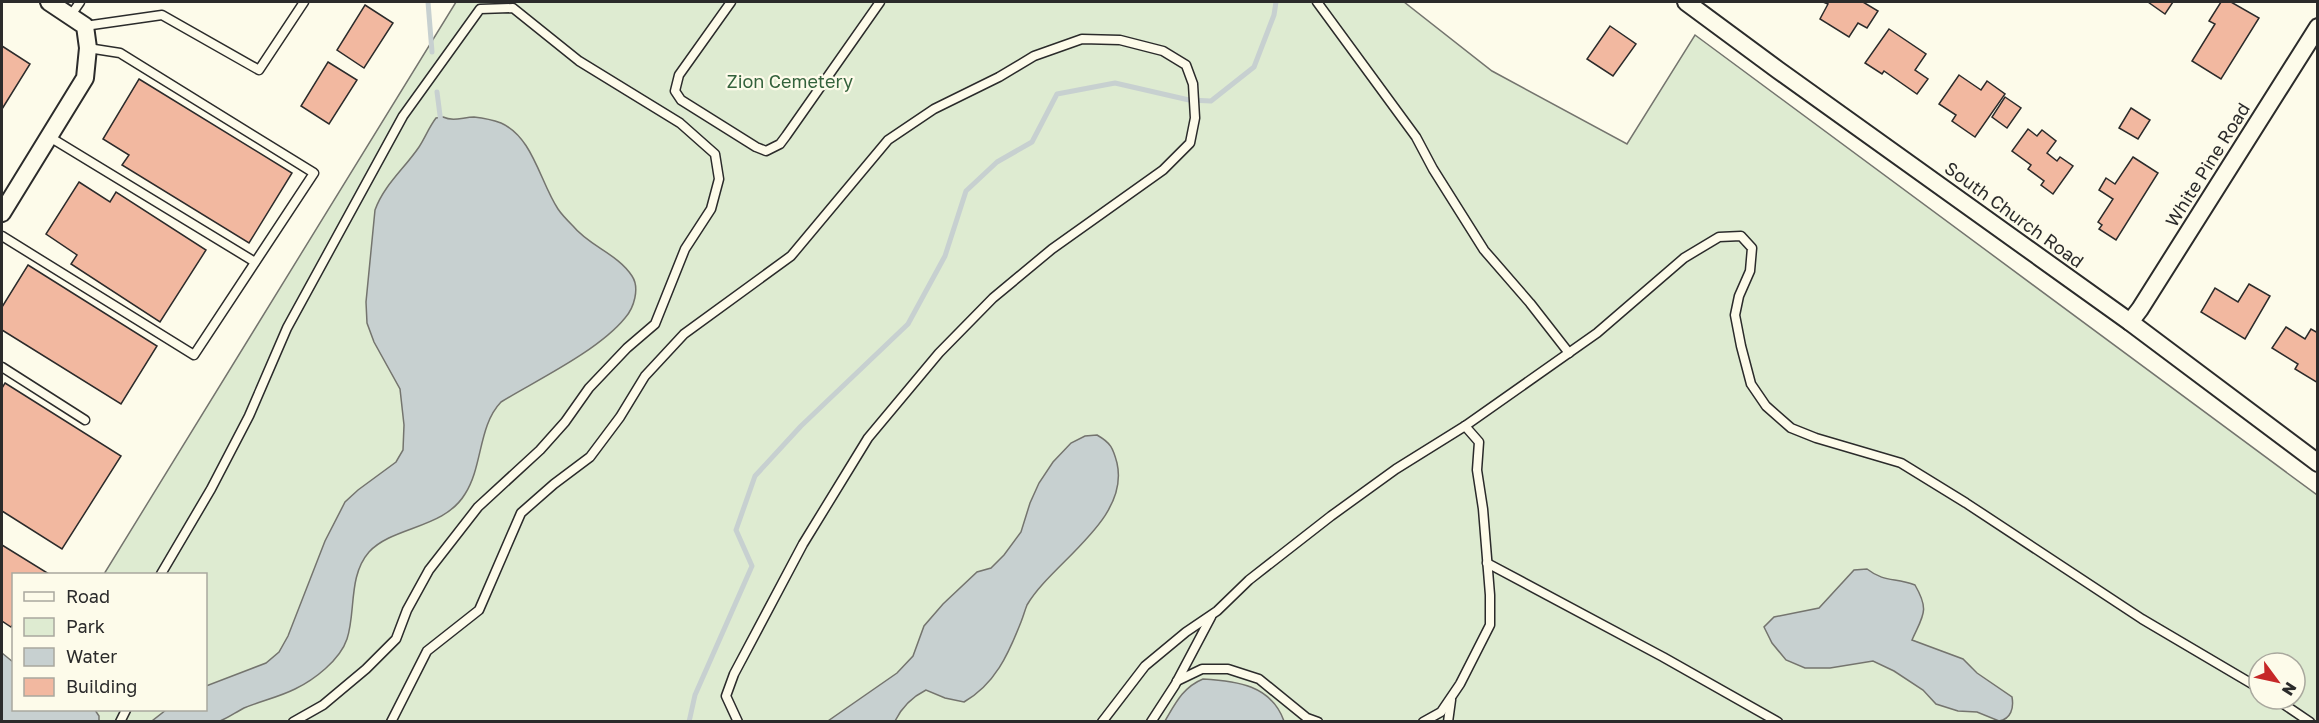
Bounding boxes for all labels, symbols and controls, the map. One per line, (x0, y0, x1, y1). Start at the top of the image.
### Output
park label: Zion Cemetery (727, 70, 853, 92)
street label: White Pine Road (2160, 98, 2254, 231)
street label: South Church Road (1941, 156, 2088, 272)
legend (12, 573, 207, 711)
text: Road (66, 585, 110, 607)
text: Park (66, 615, 105, 637)
text: Water (66, 645, 117, 667)
north arrow (2247, 651, 2307, 711)
text: Building (66, 675, 137, 697)
text: N (2278, 679, 2301, 700)

